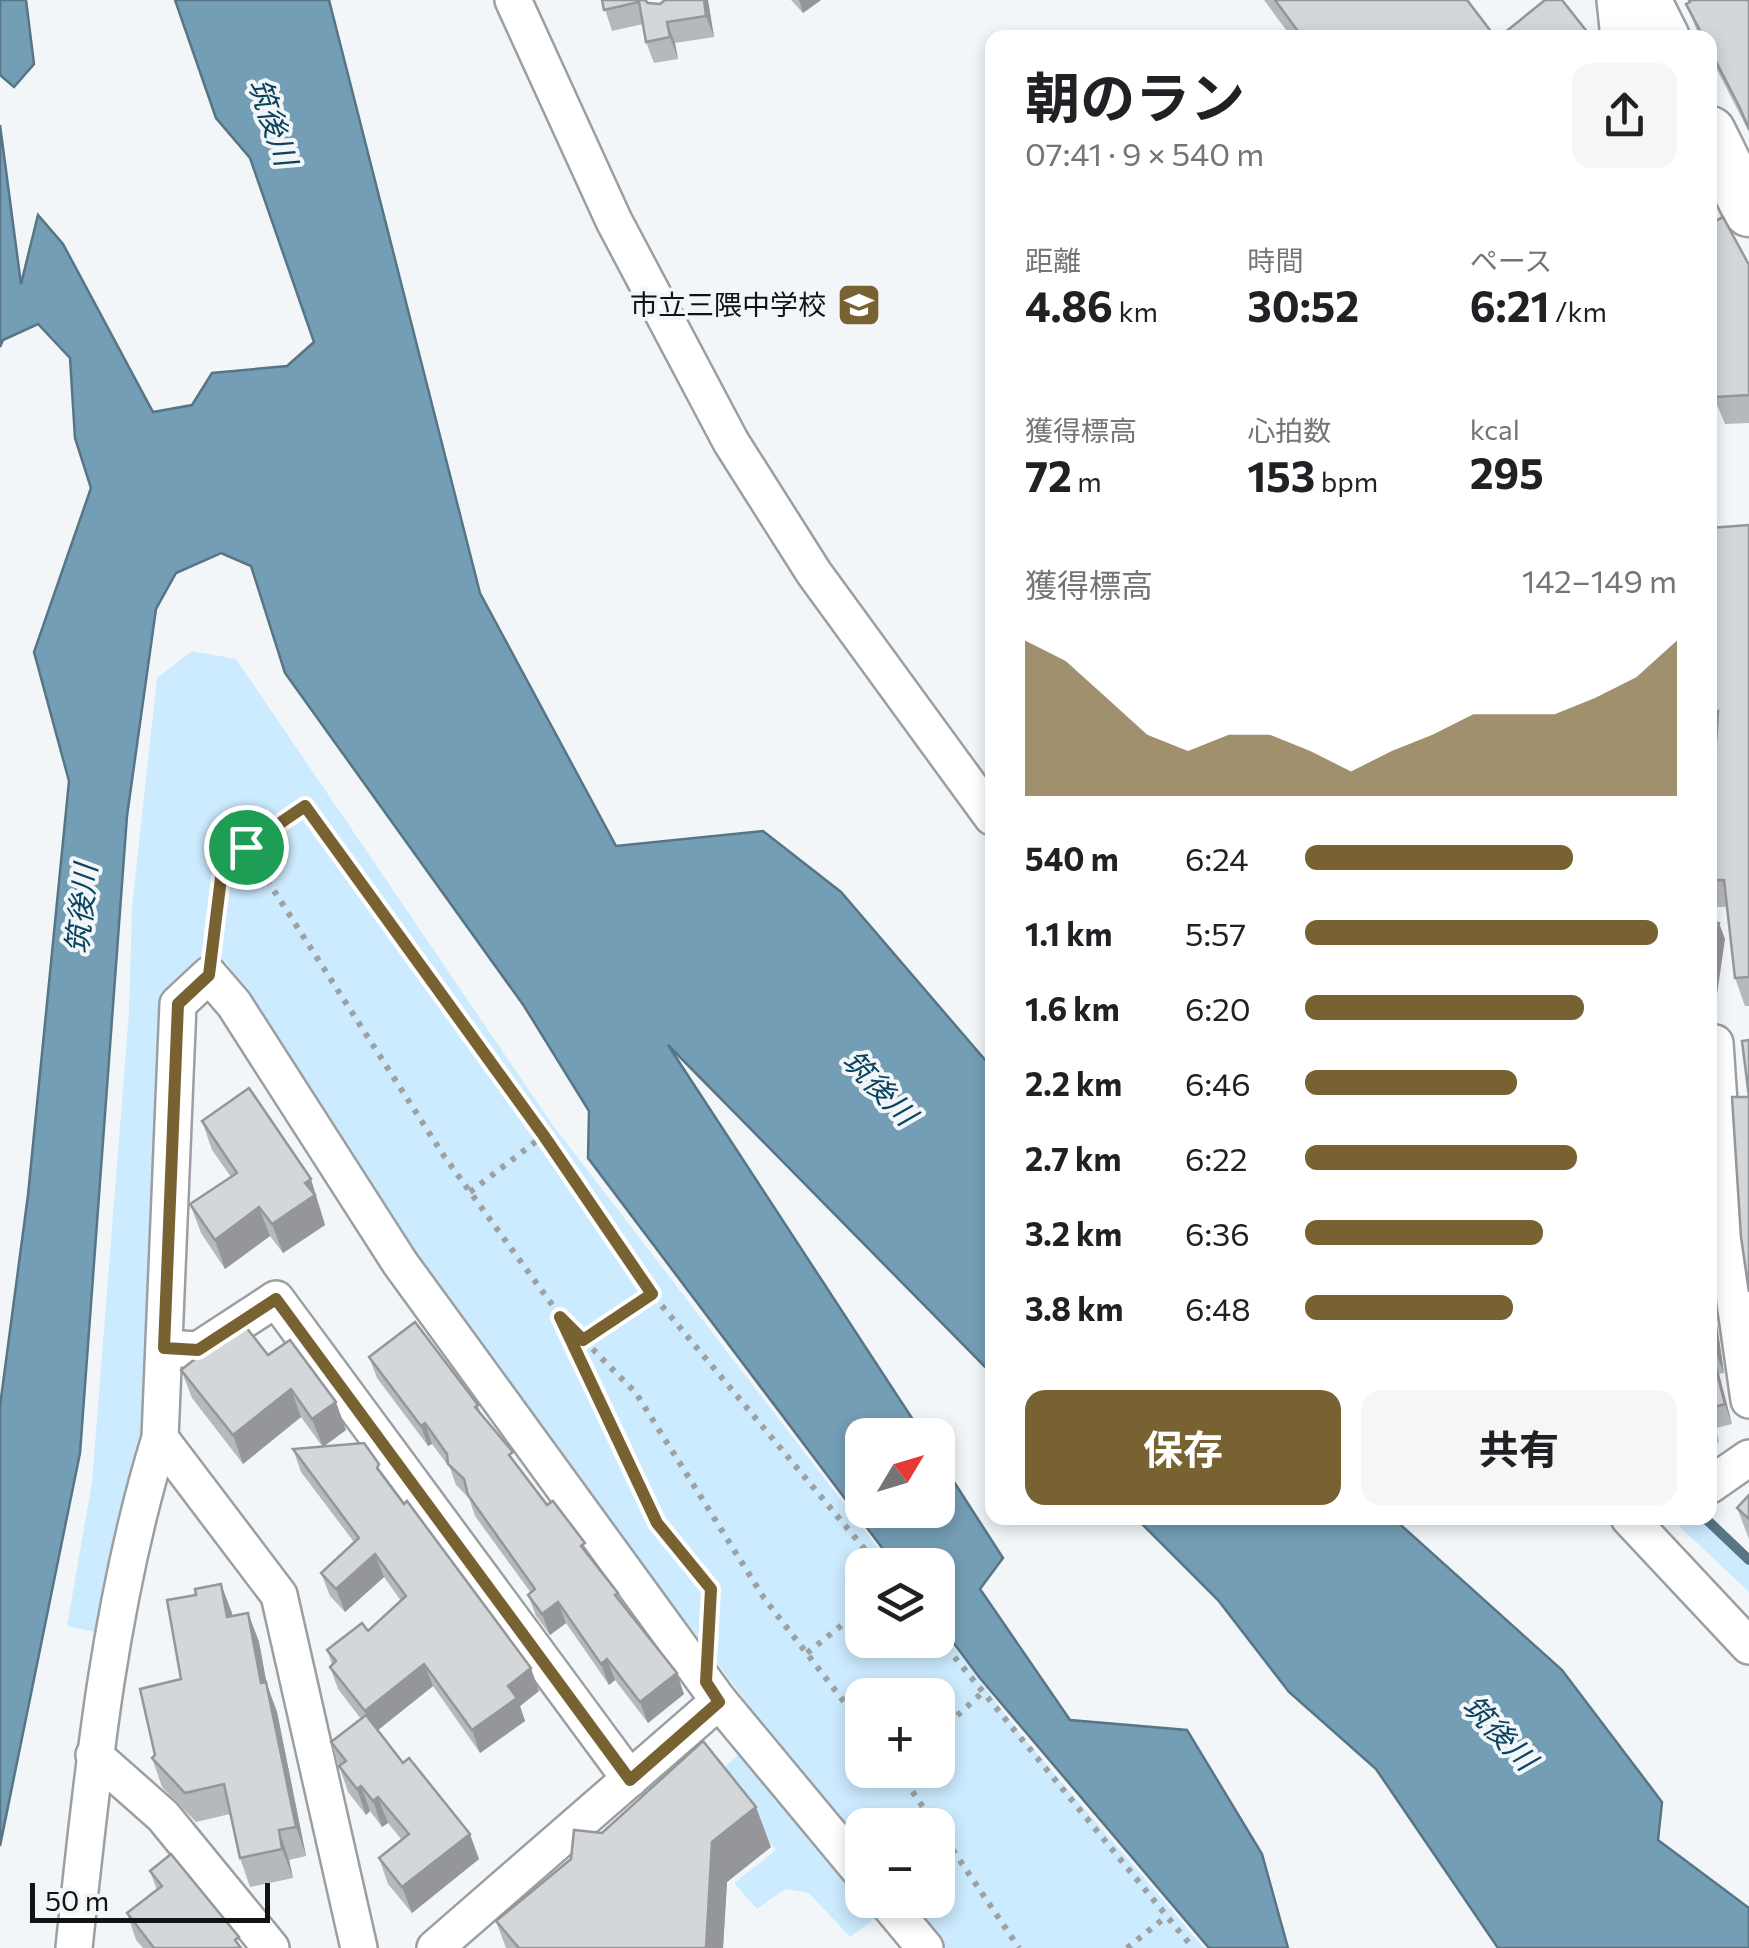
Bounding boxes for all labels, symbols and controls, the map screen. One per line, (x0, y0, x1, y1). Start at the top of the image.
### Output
text: 朝のラン (1025, 62, 1245, 129)
button: share (1572, 63, 1677, 168)
water label: 筑後川 (242, 73, 307, 173)
text: 07:41 · 9 × 540 m (1025, 133, 1264, 173)
text: 距離 (1025, 243, 1081, 277)
text: 時間 (1247, 243, 1303, 277)
text: ペース (1470, 243, 1552, 277)
text: 4.86 (1025, 279, 1113, 331)
text: 30:52 (1247, 279, 1359, 331)
text: 6:21 (1470, 279, 1550, 331)
school or university icon: 市立三隈中学校 (836, 282, 882, 328)
place label: 市立三隈中学校 (630, 287, 826, 321)
text: km (1113, 294, 1158, 328)
text: /km (1550, 294, 1607, 328)
text: kcal (1470, 412, 1520, 446)
text: 獲得標高 (1025, 413, 1137, 447)
text: 心拍数 (1247, 413, 1331, 447)
text: 295 (1470, 446, 1544, 498)
text: 72 (1025, 449, 1072, 501)
text: 153 (1247, 449, 1315, 501)
text: m (1072, 464, 1102, 498)
text: bpm (1315, 464, 1378, 498)
text: 142–149 m (1522, 560, 1677, 600)
text: 獲得標高 (1025, 564, 1153, 604)
pin (204, 805, 289, 890)
icon: arrive (219, 820, 274, 875)
text: 540 m (1025, 838, 1119, 878)
text: 6:24 (1185, 838, 1248, 878)
water label: 筑後川 (56, 859, 103, 955)
text: 1.1 km (1025, 913, 1112, 953)
text: 5:57 (1185, 913, 1246, 953)
text: 1.6 km (1025, 988, 1120, 1028)
text: 6:20 (1185, 988, 1251, 1028)
water label: 筑後川 (836, 1041, 927, 1134)
text: 2.2 km (1025, 1063, 1122, 1103)
text: 6:46 (1185, 1063, 1251, 1103)
text: 2.7 km (1025, 1138, 1121, 1178)
text: 6:22 (1185, 1138, 1247, 1178)
text: 3.2 km (1025, 1213, 1122, 1253)
text: 6:36 (1185, 1213, 1250, 1253)
text: 3.8 km (1025, 1288, 1123, 1328)
text: 6:48 (1185, 1288, 1251, 1328)
button: 保存 (1025, 1390, 1341, 1505)
button: 共有 (1361, 1390, 1677, 1505)
north arrow (845, 1418, 955, 1528)
map controls (845, 1418, 955, 1918)
button: layers (845, 1548, 955, 1658)
button: + (845, 1678, 955, 1788)
water label: 筑後川 (1456, 1686, 1547, 1779)
button: − (845, 1808, 955, 1918)
scale bar (30, 1878, 270, 1922)
text: 50 m (45, 1883, 109, 1917)

